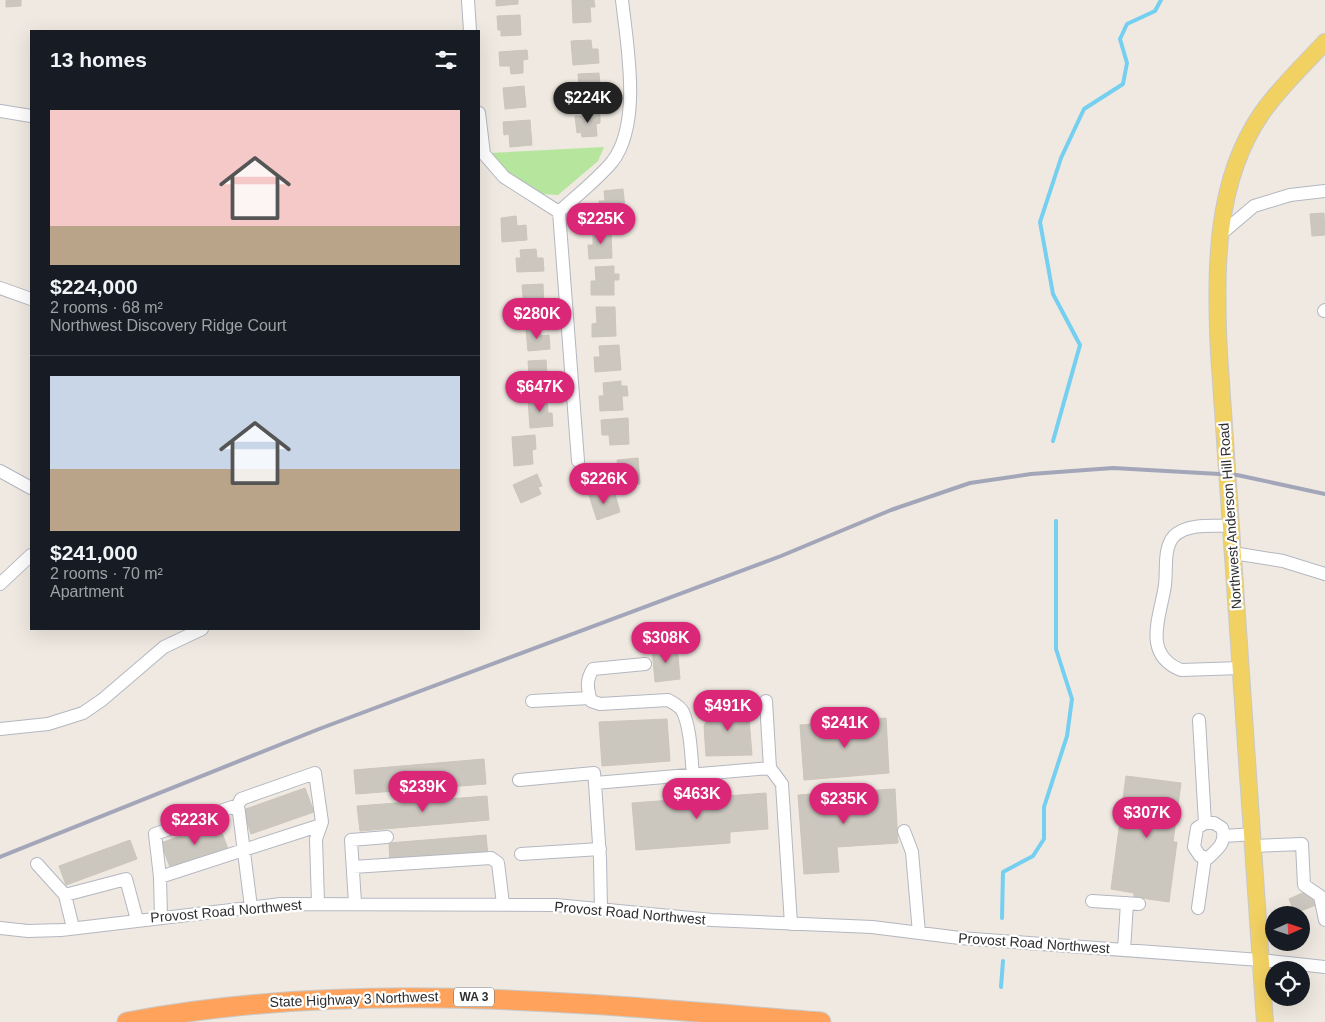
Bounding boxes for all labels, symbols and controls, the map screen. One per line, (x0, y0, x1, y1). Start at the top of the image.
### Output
icon: filters (432, 46, 460, 74)
text: 13 homes (50, 48, 147, 71)
pin: $224K (553, 82, 623, 124)
text: $224K (564, 89, 612, 106)
icon: home (210, 143, 300, 233)
pin: $225K (566, 202, 636, 245)
text: $225K (577, 210, 625, 227)
text: $224,000 (50, 275, 138, 298)
pin: $280K (502, 298, 572, 340)
text: 2 rooms · 68 m² (50, 299, 163, 316)
text: $280K (513, 305, 561, 322)
text: Northwest Discovery Ridge Court (50, 317, 287, 334)
pin: $647K (505, 370, 575, 413)
text: $647K (516, 378, 564, 395)
icon: home (210, 408, 300, 498)
street label: Northwest Anderson Hill Road (1216, 422, 1244, 610)
pin: $226K (569, 462, 639, 505)
text: $226K (580, 470, 628, 487)
text: $241,000 (50, 541, 138, 564)
text: 2 rooms · 70 m² (50, 565, 163, 582)
text: Apartment (50, 583, 124, 600)
pin: $308K (631, 622, 701, 664)
text: $308K (642, 629, 690, 646)
pin: $491K (693, 690, 763, 732)
text: $491K (704, 697, 752, 714)
pin: $241K (810, 706, 880, 749)
text: $241K (821, 714, 869, 731)
pin: $239K (388, 770, 458, 813)
text: $239K (399, 778, 447, 795)
pin: $463K (662, 778, 732, 820)
pin: $235K (809, 782, 879, 825)
text: $463K (673, 785, 721, 802)
text: $235K (820, 790, 868, 807)
pin: $307K (1112, 796, 1182, 839)
pin: $223K (160, 804, 230, 846)
text: $307K (1123, 804, 1171, 821)
text: $223K (171, 811, 219, 828)
street label: Provost Road Northwest (150, 896, 302, 926)
street label: Provost Road Northwest (554, 898, 706, 928)
north arrow (1265, 906, 1310, 951)
map controls (1265, 906, 1310, 1006)
street label: Provost Road Northwest (958, 930, 1110, 956)
button: locate (1265, 961, 1310, 1006)
street label: State Highway 3 Northwest (269, 988, 439, 1010)
road number: WA 3 (454, 988, 494, 1006)

